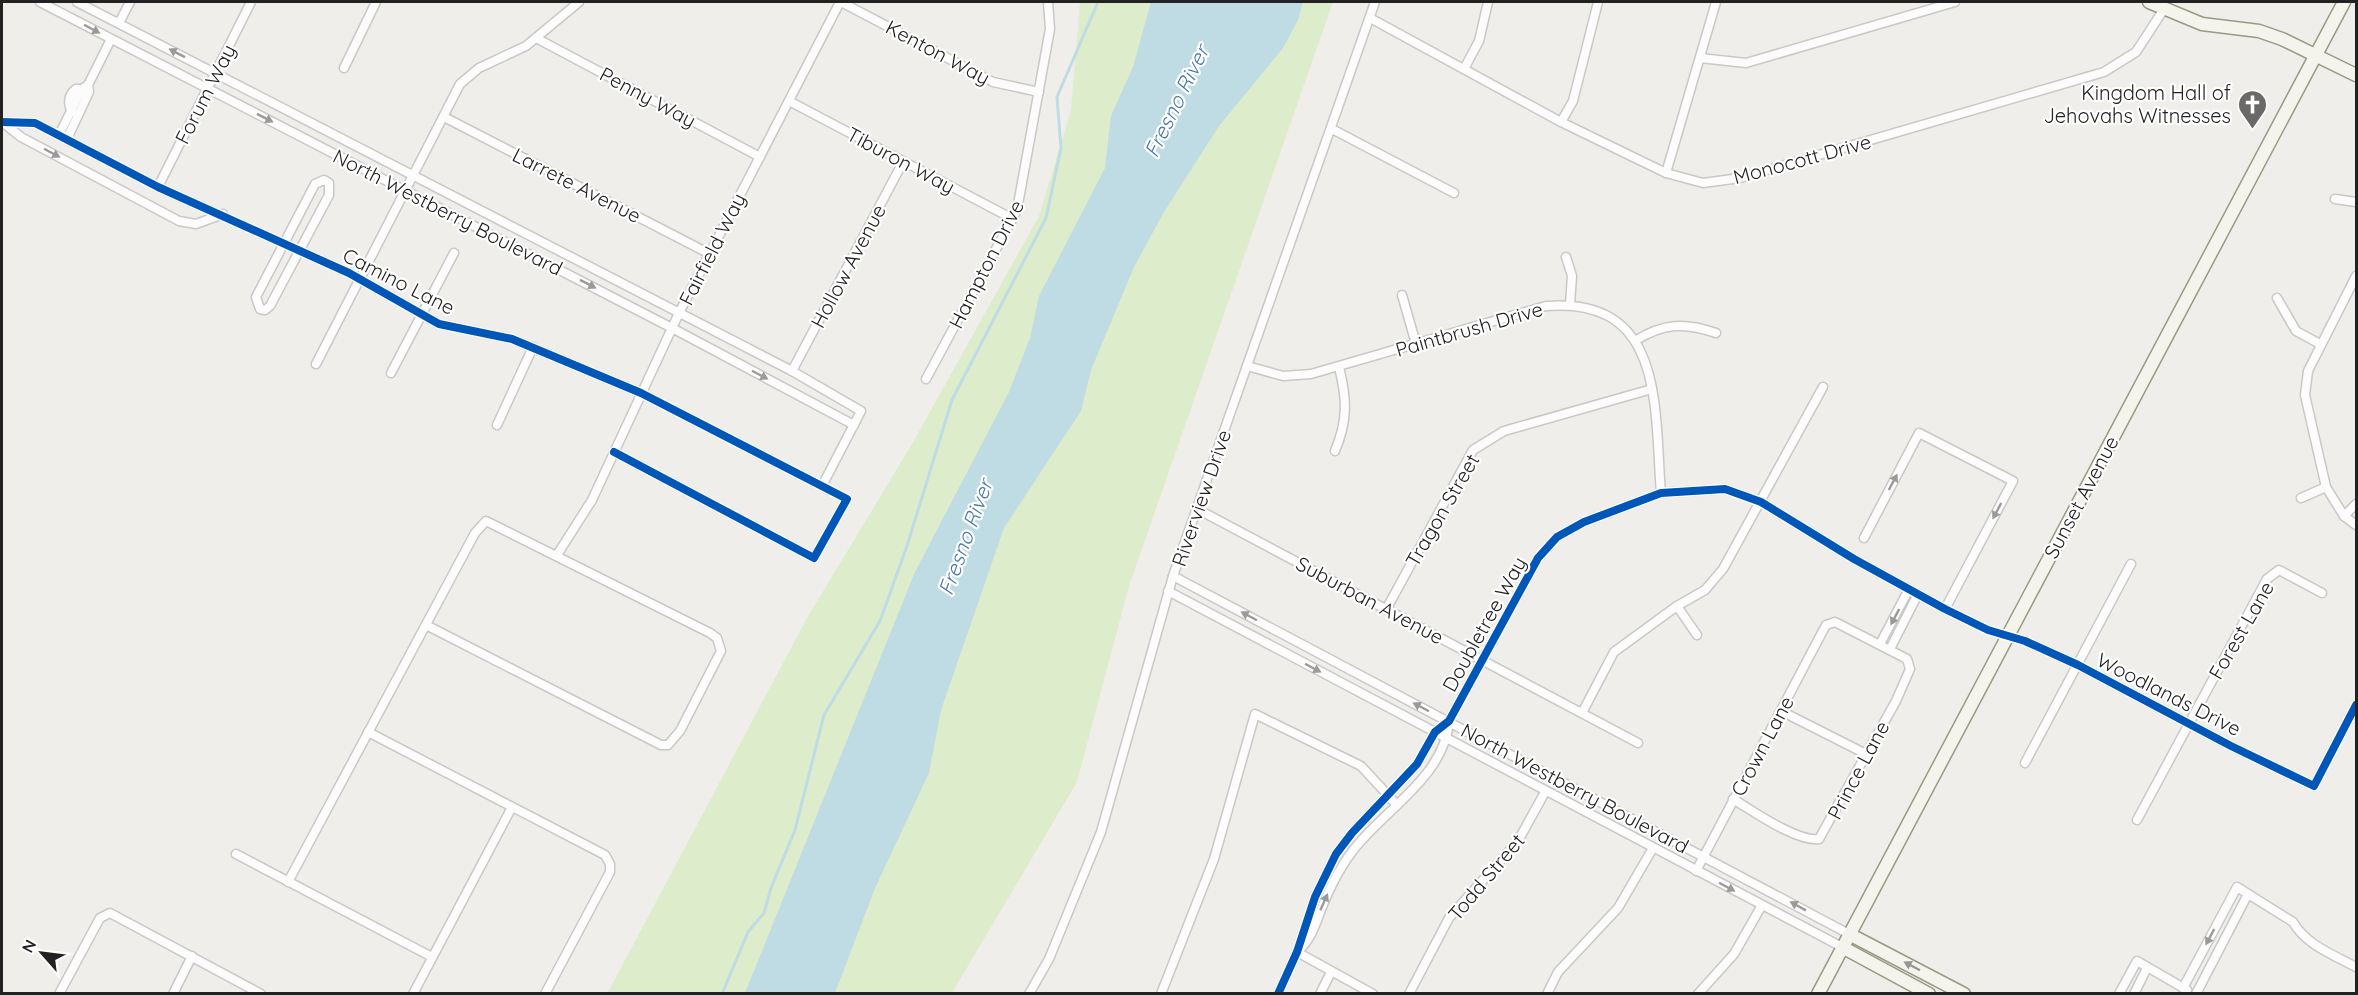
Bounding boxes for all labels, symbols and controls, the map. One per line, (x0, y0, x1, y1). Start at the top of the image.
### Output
street label: Kenton Way (882, 14, 994, 90)
one-way arrow (83, 24, 100, 34)
water label: Fresno River (1138, 38, 1216, 161)
street label: Forum Way (169, 40, 241, 148)
one-way arrow (168, 48, 185, 58)
street label: Penny Way (596, 61, 700, 133)
place label: Kingdom Hall of Jehovahs Witnesses (2043, 80, 2231, 128)
church icon: Kingdom Hall of Jehovahs Witnesses (2236, 88, 2268, 130)
one-way arrow (257, 113, 274, 123)
street label: Tiburon Way (843, 121, 959, 199)
street label: Monocott Drive (1730, 129, 1874, 189)
street label: Larrete Avenue (509, 142, 645, 228)
street label: North Westberry Boulevard (329, 143, 567, 281)
one-way arrow (43, 148, 60, 158)
street label: Fairfield Way (673, 189, 751, 309)
street label: Hampton Drive (943, 196, 1029, 332)
street label: Hollow Avenue (805, 200, 891, 332)
street label: Camino Lane (339, 242, 459, 320)
one-way arrow (579, 280, 596, 289)
street label: Paintbrush Drive (1392, 296, 1546, 362)
one-way arrow (752, 370, 769, 380)
street label: Riverview Drive (1166, 426, 1236, 570)
street label: Sunset Avenue (2038, 431, 2124, 563)
street label: Tragon Street (1400, 449, 1485, 571)
water label: Fresno River (932, 473, 999, 598)
one-way arrow (1888, 473, 1898, 490)
one-way arrow (1992, 503, 2002, 520)
street label: Suburban Avenue (1292, 551, 1448, 649)
street label: Doubletree Way (1437, 552, 1531, 696)
street label: Forest Lane (2203, 577, 2279, 683)
one-way arrow (1890, 609, 1900, 626)
one-way arrow (1240, 611, 1257, 621)
street label: Woodlands Drive (2093, 647, 2245, 741)
one-way arrow (1305, 663, 1322, 673)
street label: Crown Lane (1725, 692, 1799, 800)
one-way arrow (1412, 702, 1429, 712)
street label: Prince Lane (1822, 716, 1894, 824)
street label: North Westberry Boulevard (1457, 717, 1693, 859)
street label: Todd Street (1442, 828, 1530, 926)
one-way arrow (1718, 882, 1735, 891)
one-way arrow (1320, 893, 1329, 910)
one-way arrow (1789, 901, 1806, 911)
north arrow (12, 923, 72, 983)
one-way arrow (2205, 929, 2215, 946)
text: N (17, 936, 40, 956)
one-way arrow (1903, 961, 1920, 971)

